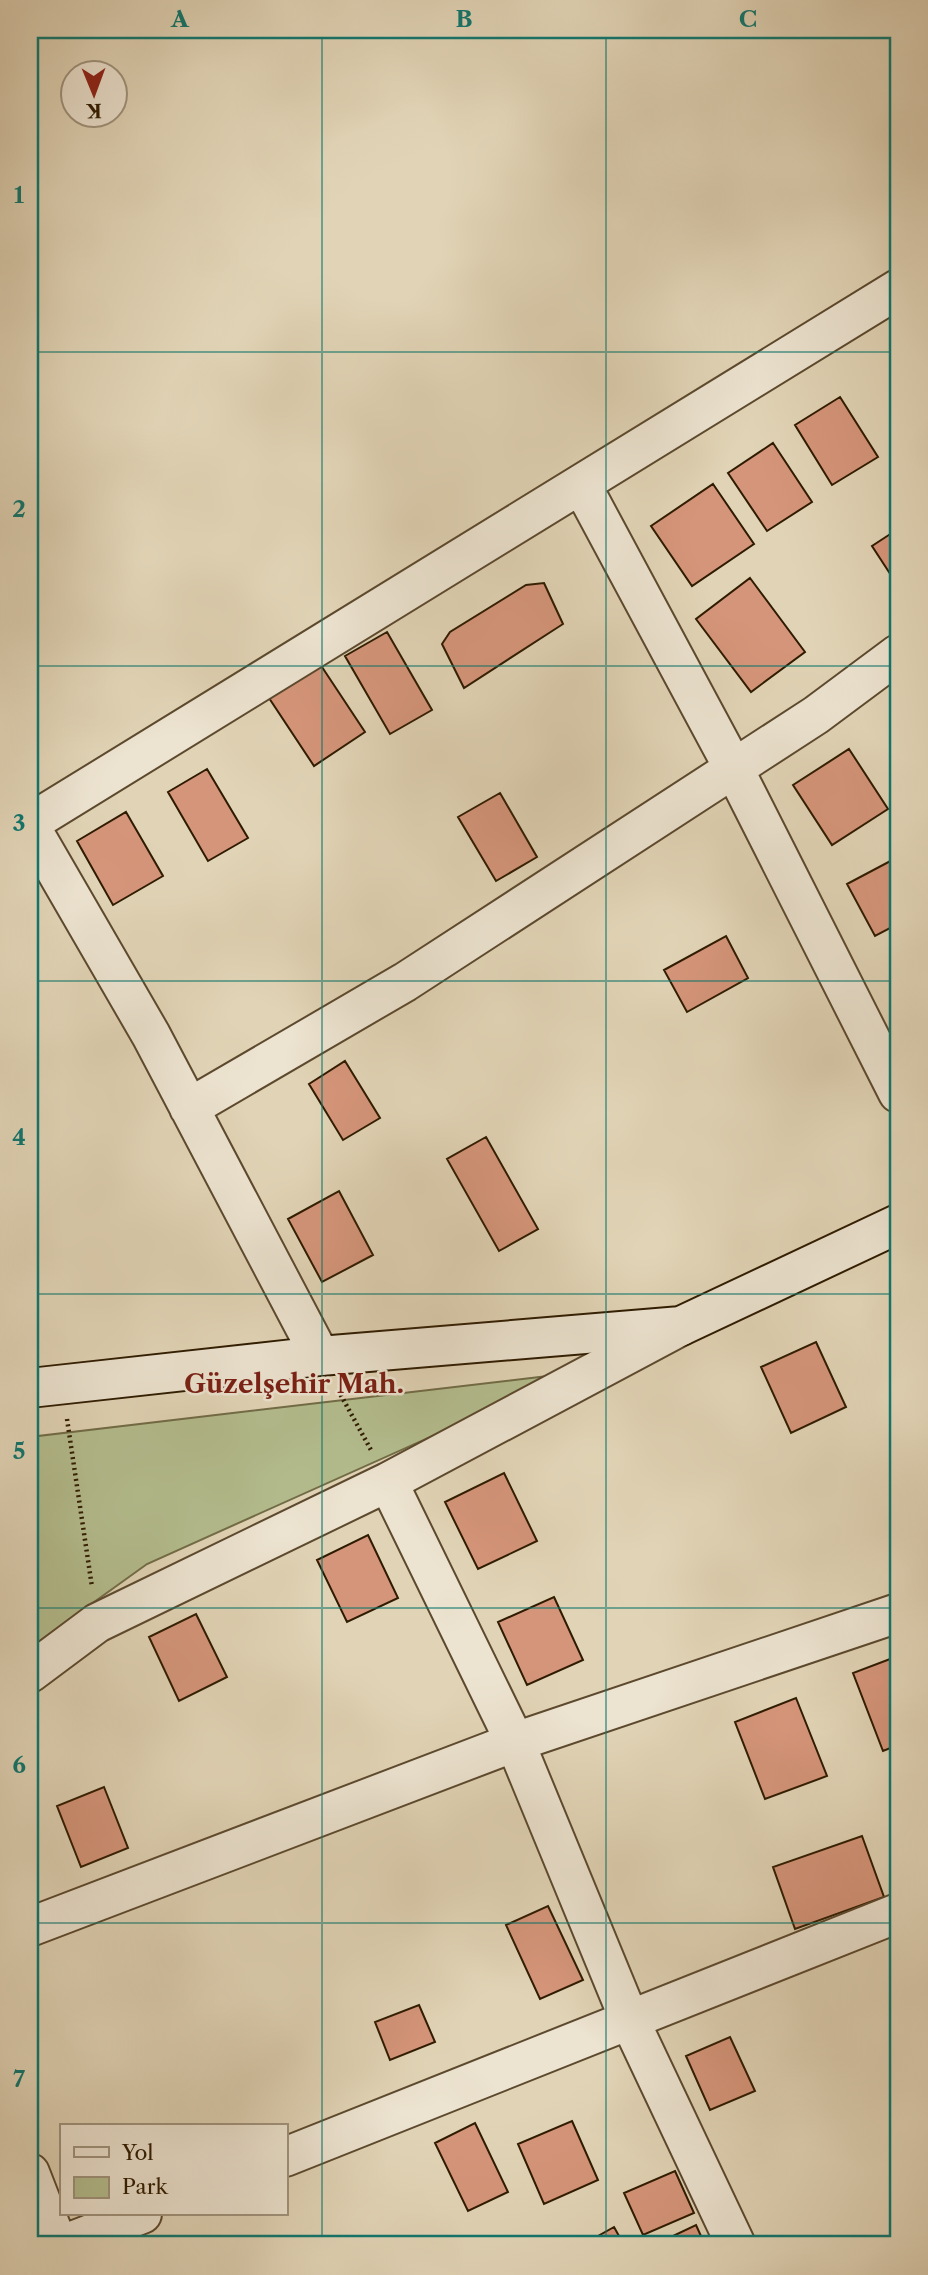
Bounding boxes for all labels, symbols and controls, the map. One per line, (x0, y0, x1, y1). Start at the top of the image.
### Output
text: A (170, 5, 190, 33)
text: B (455, 5, 473, 33)
text: C (739, 5, 757, 33)
north arrow (60, 60, 130, 130)
text: K (86, 99, 102, 122)
text: 1 (14, 181, 25, 209)
text: 2 (12, 495, 26, 523)
text: 3 (13, 809, 26, 837)
text: 4 (12, 1123, 26, 1151)
district label: Güzelşehir Mah. (184, 1368, 404, 1400)
text: 5 (13, 1437, 25, 1465)
text: 6 (12, 1751, 26, 1779)
text: 7 (13, 2065, 25, 2093)
legend (60, 2124, 287, 2216)
text: Yol (121, 2140, 154, 2165)
text: Park (122, 2174, 168, 2199)

